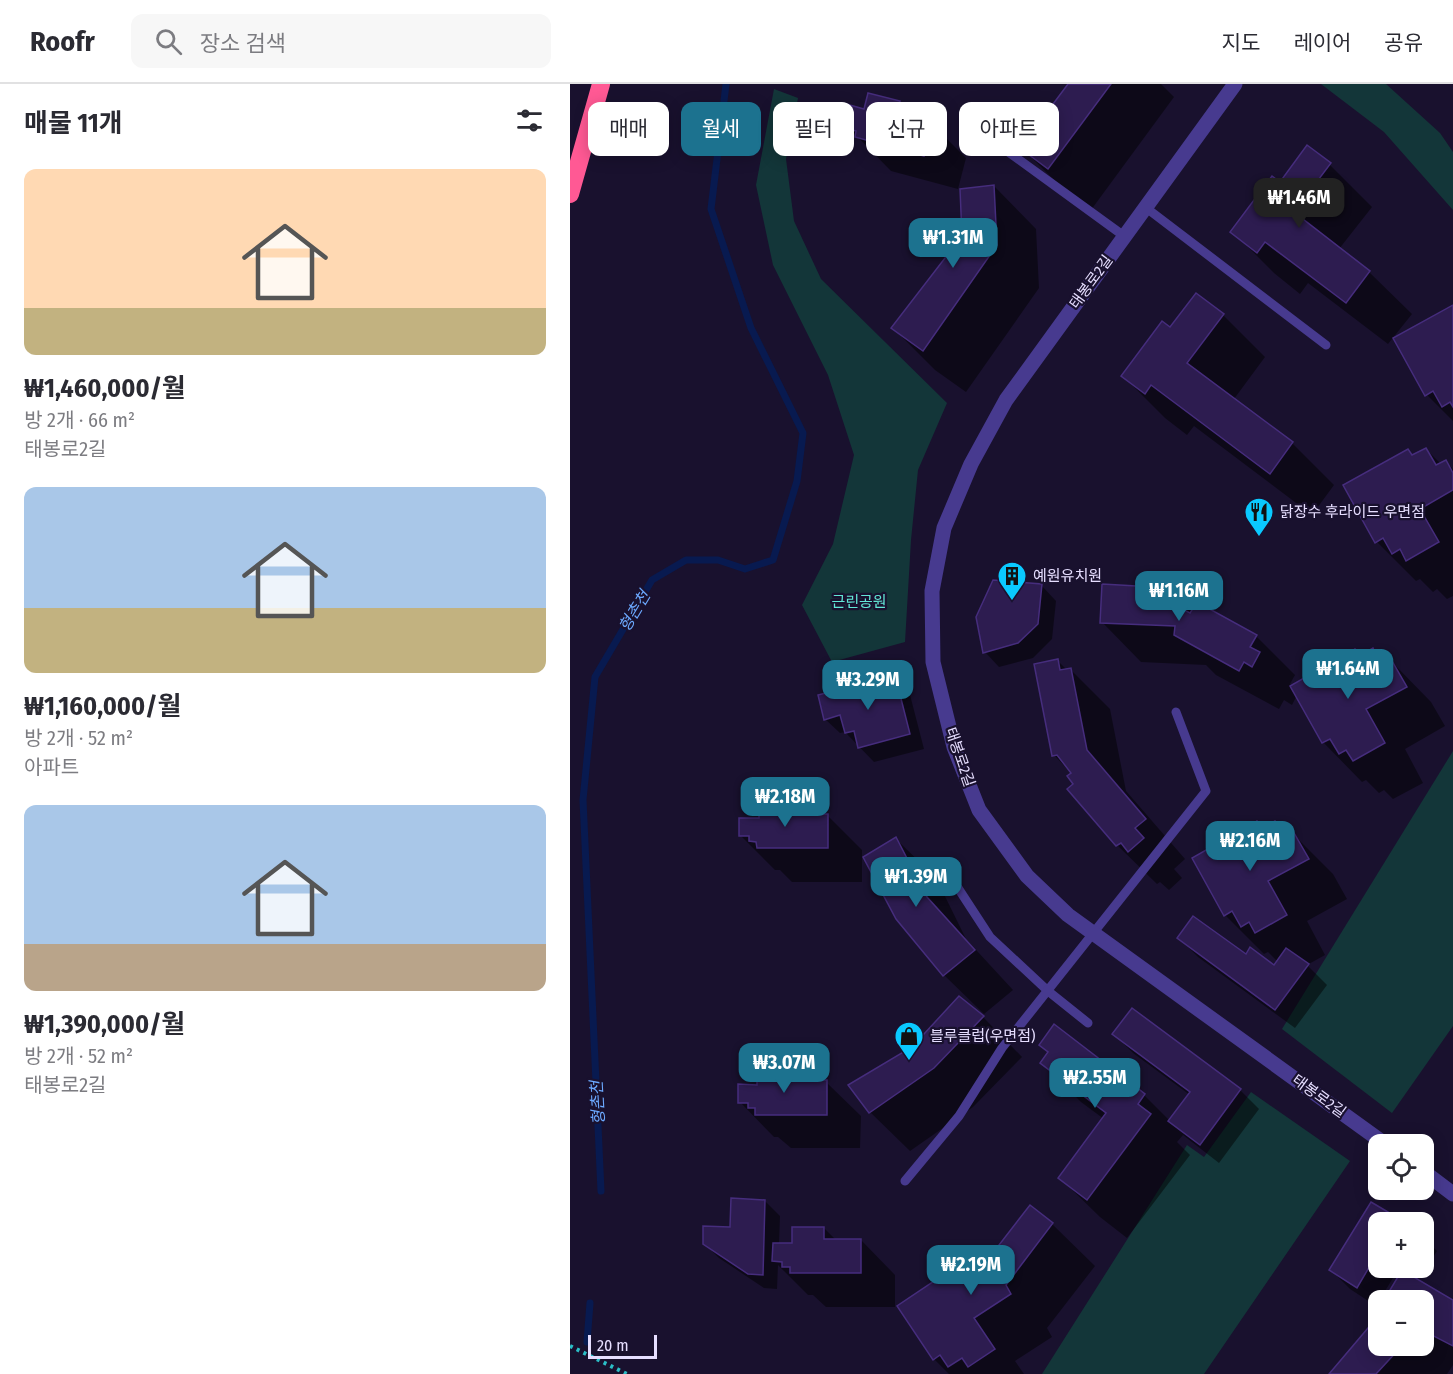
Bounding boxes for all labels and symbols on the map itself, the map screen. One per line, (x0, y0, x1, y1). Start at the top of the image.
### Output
pin: ₩1.46M (1250, 178, 1348, 229)
pin: ₩1.31M (904, 218, 1002, 269)
street label: 태봉로2길 (1066, 252, 1116, 312)
restaurant icon: 닭장수 후라이드 우면점 (1243, 496, 1275, 538)
place label: 닭장수 후라이드 우면점 (1280, 503, 1425, 521)
building icon: 예원유치원 (996, 560, 1028, 602)
place label: 예원유치원 (1033, 567, 1102, 585)
pin: ₩1.16M (1130, 571, 1228, 622)
water label: 형촌천 (615, 585, 655, 635)
park label: 근린공원 (831, 593, 887, 611)
pin: ₩1.64M (1299, 649, 1397, 700)
pin: ₩3.29M (819, 660, 917, 711)
street label: 태봉로2길 (941, 725, 979, 789)
pin: ₩2.18M (736, 777, 834, 828)
pin: ₩2.16M (1201, 821, 1299, 872)
pin: ₩1.39M (867, 857, 965, 908)
shop icon: 블루클럽(우면점) (893, 1020, 925, 1062)
place label: 블루클럽(우면점) (930, 1027, 1035, 1045)
pin: ₩3.07M (735, 1043, 833, 1094)
pin: ₩2.55M (1046, 1058, 1144, 1109)
street label: 태봉로2길 (1289, 1071, 1349, 1121)
water label: 형촌천 (587, 1078, 608, 1126)
pin: ₩2.19M (922, 1245, 1020, 1296)
scale bar (588, 1332, 657, 1360)

